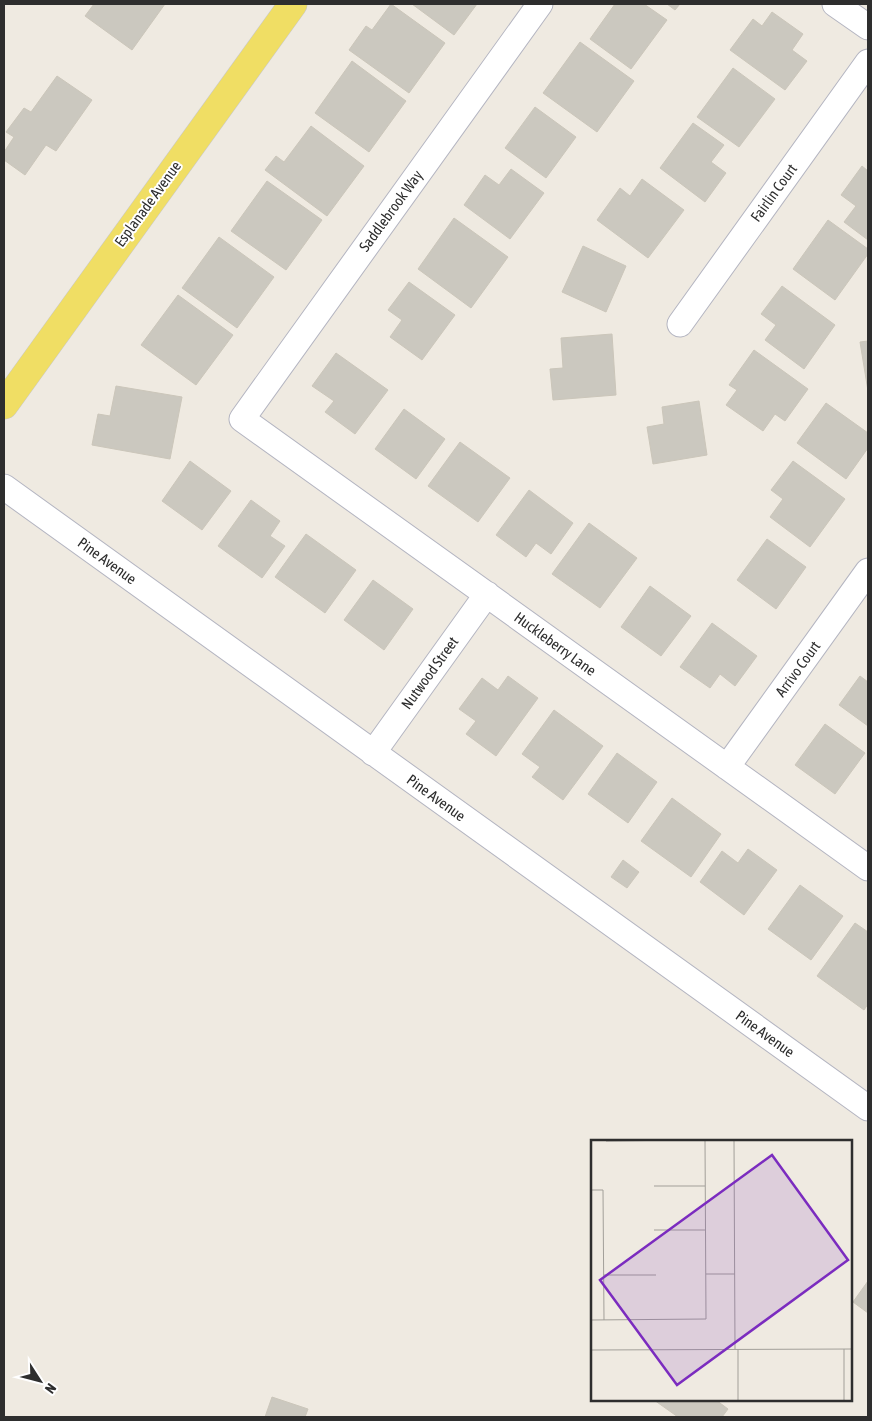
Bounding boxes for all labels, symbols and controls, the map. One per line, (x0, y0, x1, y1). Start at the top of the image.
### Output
street label: Esplanade Avenue (111, 158, 184, 250)
street label: Fairlin Court (747, 161, 800, 225)
street label: Saddlebrook Way (356, 167, 426, 255)
street label: Pine Avenue (75, 534, 140, 588)
street label: Huckleberry Lane (511, 608, 600, 679)
street label: Nutwood Street (398, 633, 462, 712)
street label: Arrivo Court (772, 638, 823, 700)
street label: Pine Avenue (404, 771, 469, 825)
street label: Pine Avenue (733, 1007, 798, 1061)
inset map (591, 1140, 852, 1401)
north arrow (15, 1356, 65, 1406)
text: N (42, 1381, 59, 1397)

